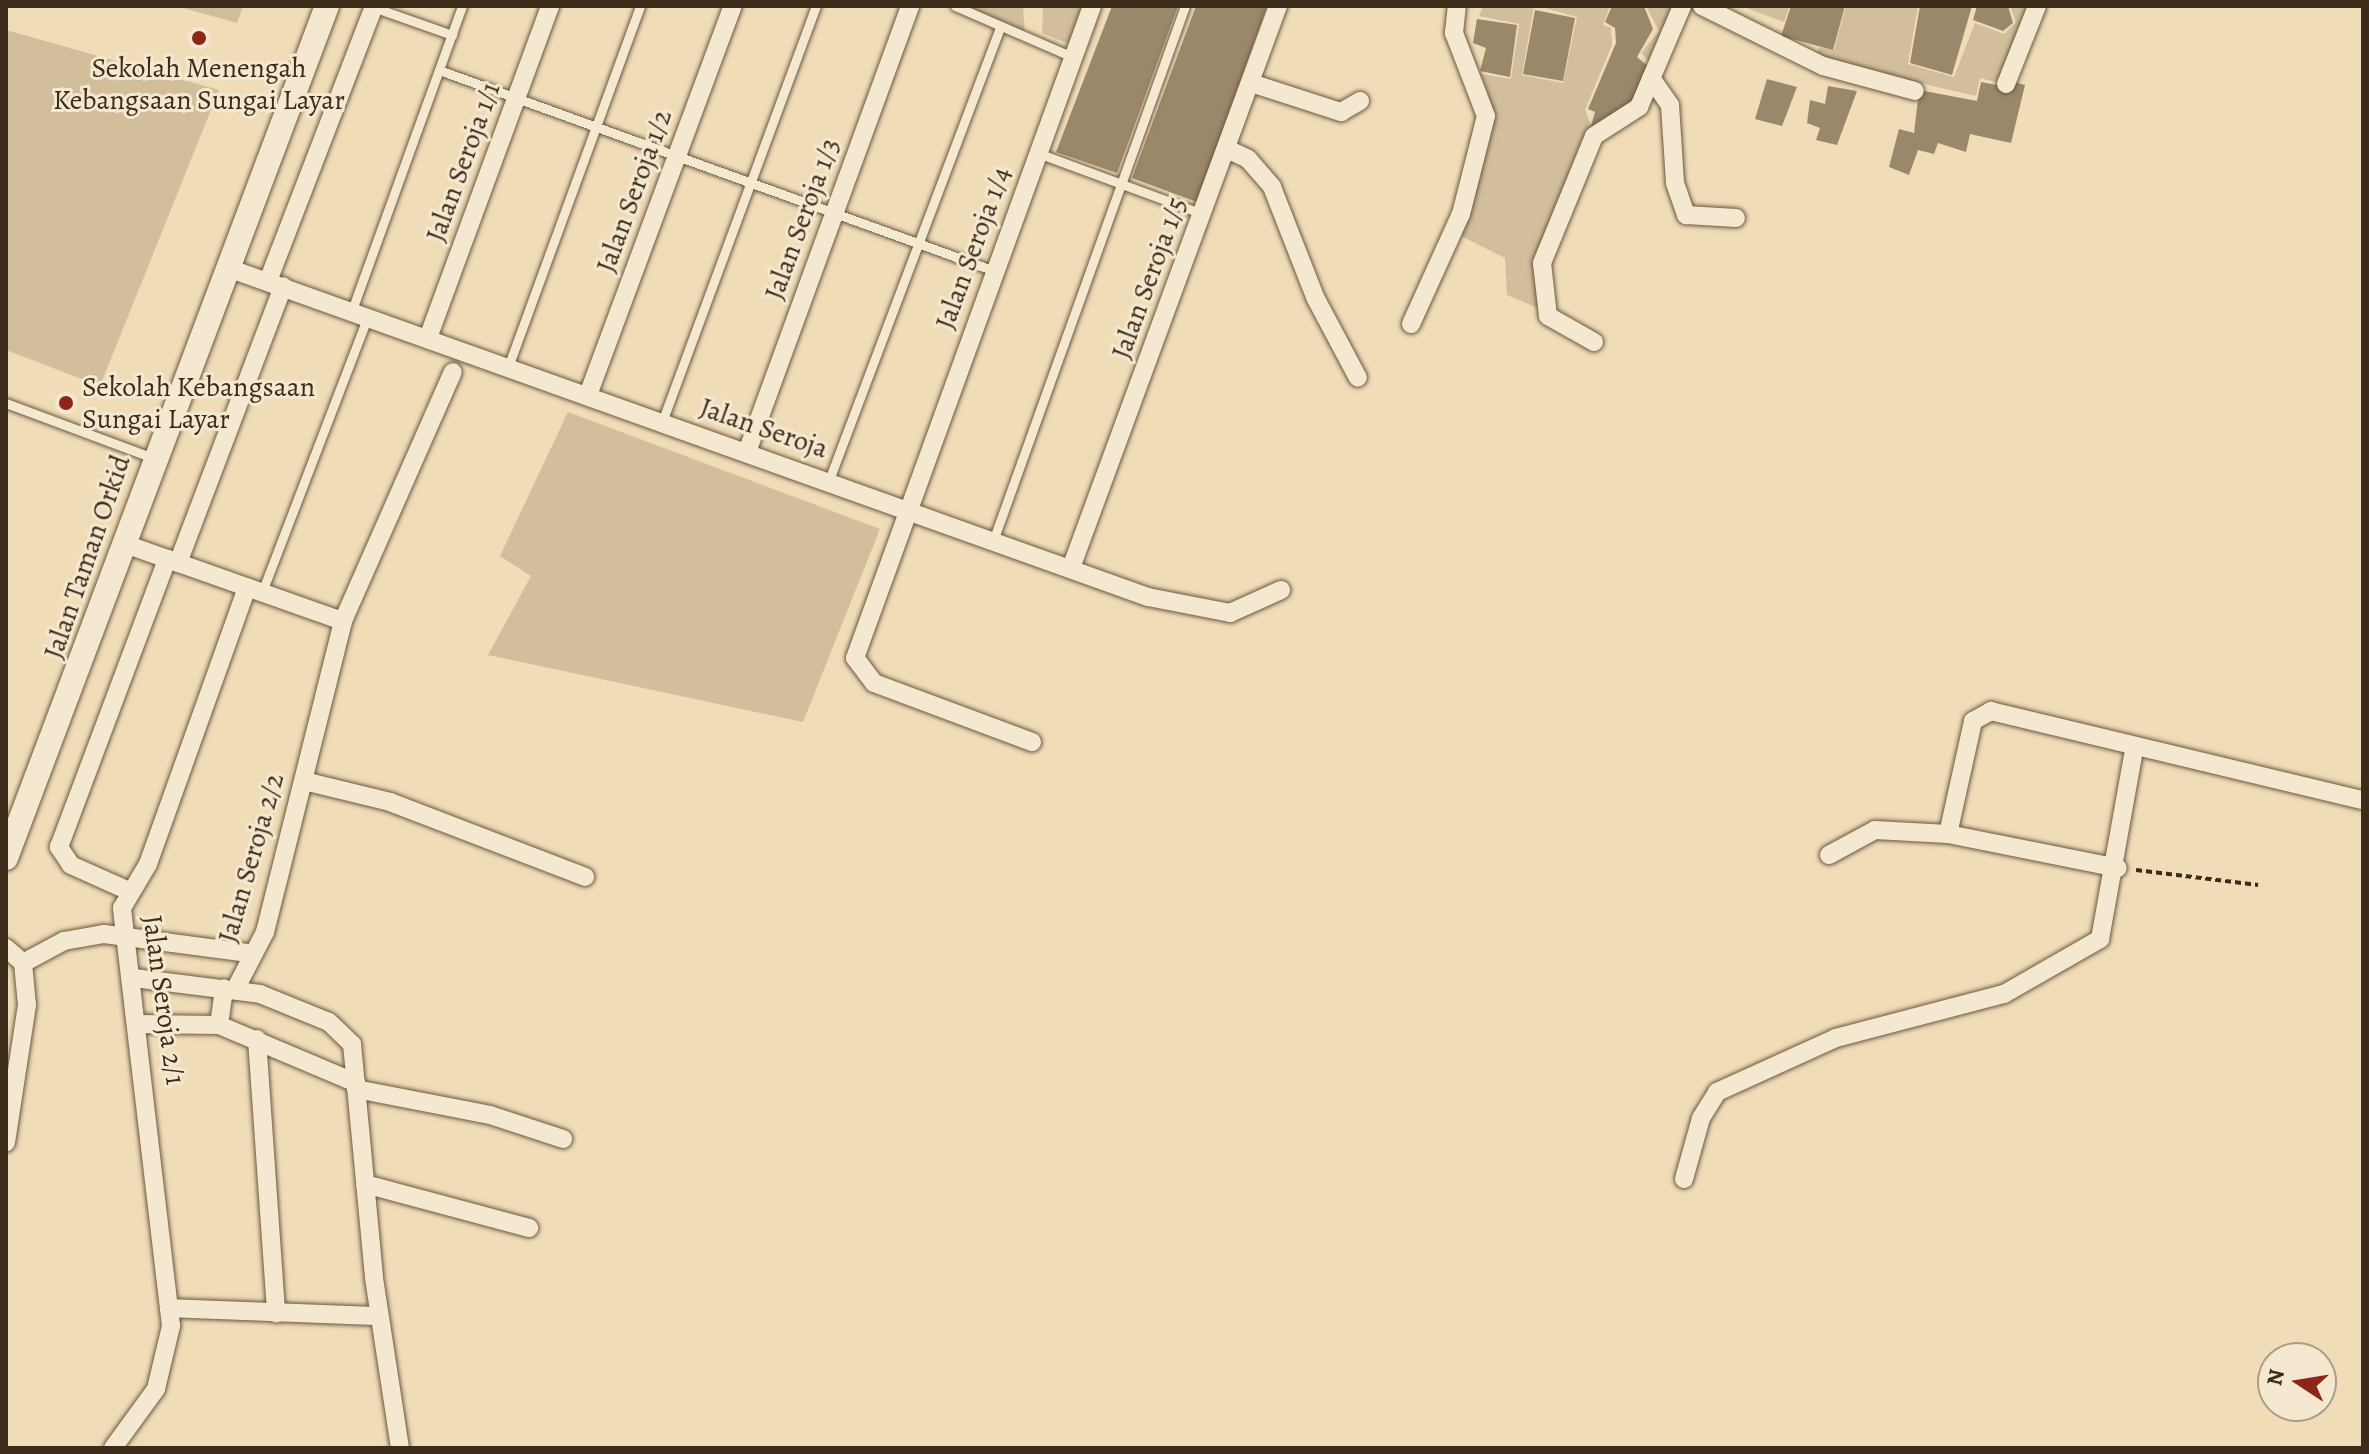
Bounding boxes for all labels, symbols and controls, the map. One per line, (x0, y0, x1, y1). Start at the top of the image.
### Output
marker: Sekolah Menengah Kebangsaan Sungai Layar (190, 29, 208, 47)
place label: Sekolah Menengah Kebangsaan Sungai Layar (53, 51, 345, 117)
street label: Jalan Seroja 1/1 (419, 78, 507, 246)
street label: Jalan Seroja 1/2 (589, 105, 679, 277)
street label: Jalan Seroja 1/3 (757, 134, 847, 304)
street label: Jalan Seroja 1/4 (928, 162, 1018, 334)
street label: Jalan Seroja 1/5 (1104, 192, 1194, 364)
place label: Sekolah Kebangsaan Sungai Layar (82, 370, 315, 436)
street label: Jalan Seroja (695, 390, 833, 466)
marker: Sekolah Kebangsaan Sungai Layar (57, 394, 75, 412)
street label: Jalan Taman Orkid (36, 451, 138, 663)
street label: Jalan Seroja 2/2 (211, 769, 291, 947)
street label: Jalan Seroja 2/1 (135, 913, 193, 1087)
north arrow (2257, 1342, 2337, 1422)
text: N (2259, 1366, 2292, 1388)

